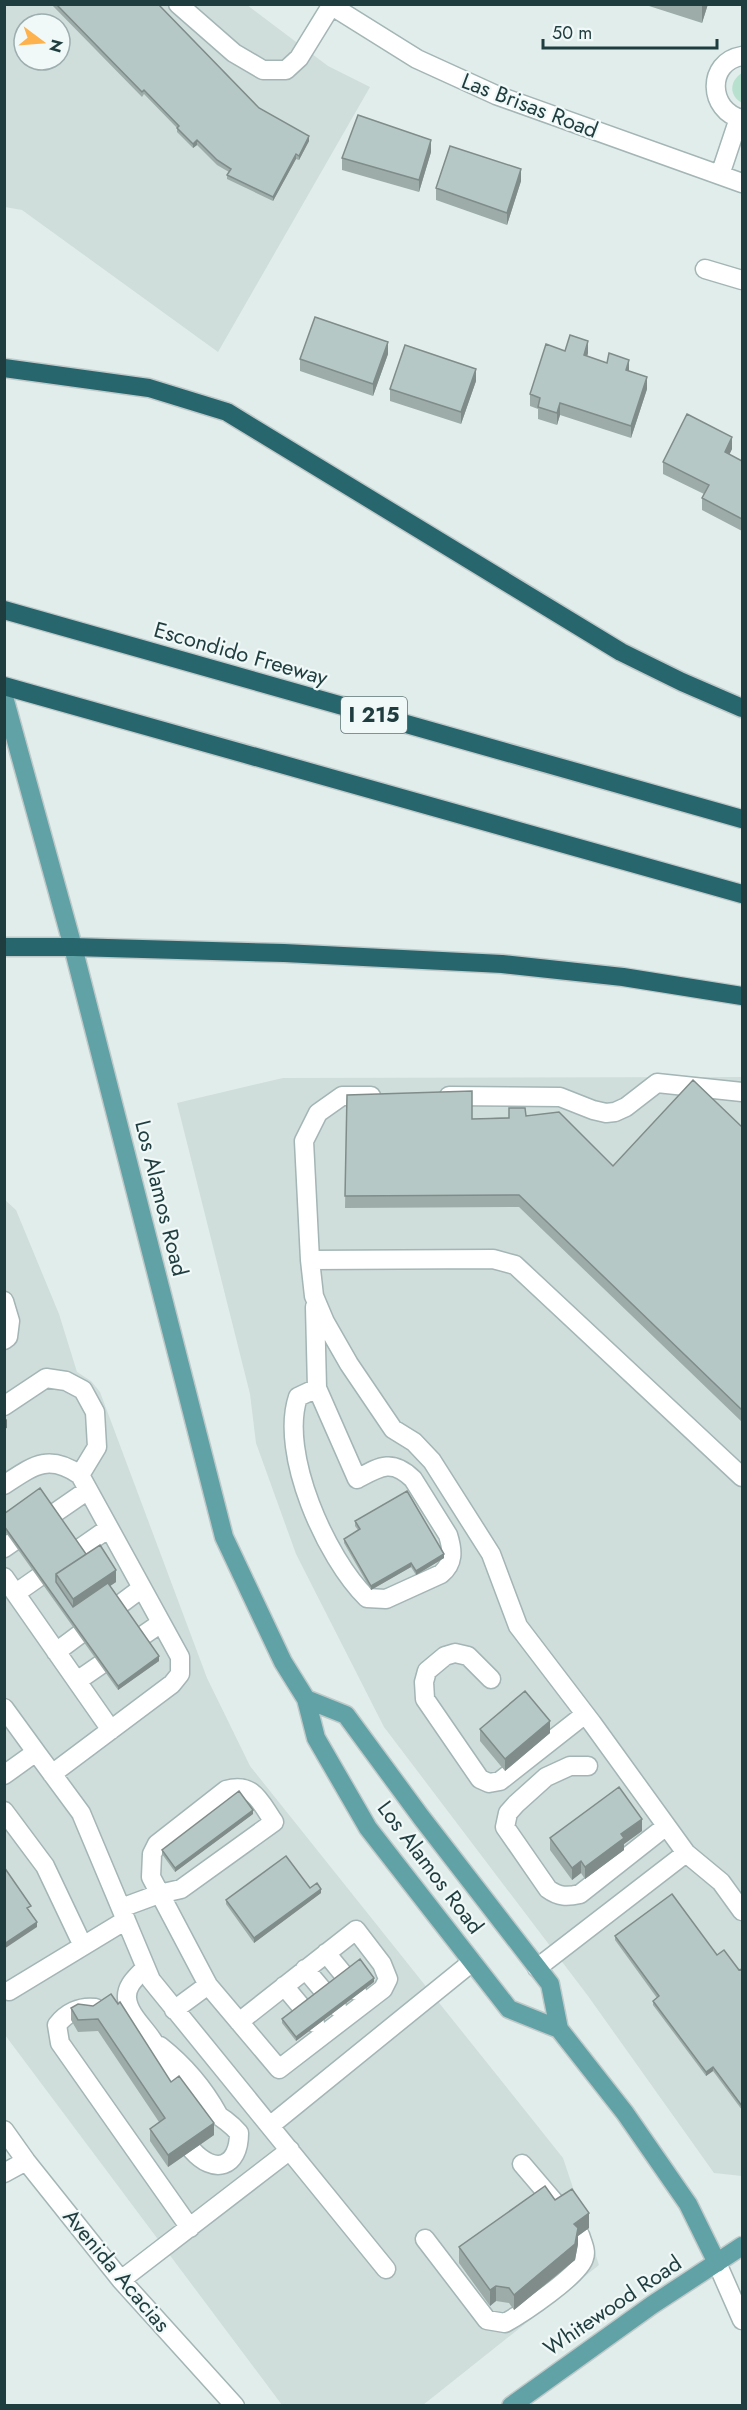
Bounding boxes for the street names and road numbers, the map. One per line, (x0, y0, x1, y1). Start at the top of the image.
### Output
street label: Las Brisas Road (457, 64, 603, 146)
street label: Escondido Freeway (150, 613, 332, 693)
road number: I 215 (341, 697, 407, 733)
street label: Los Alamos Road (127, 1117, 197, 1279)
street label: Los Alamos Road (370, 1794, 492, 1940)
street label: Avenida Acacias (56, 2201, 178, 2339)
street label: Whitewood Road (536, 2247, 688, 2363)

